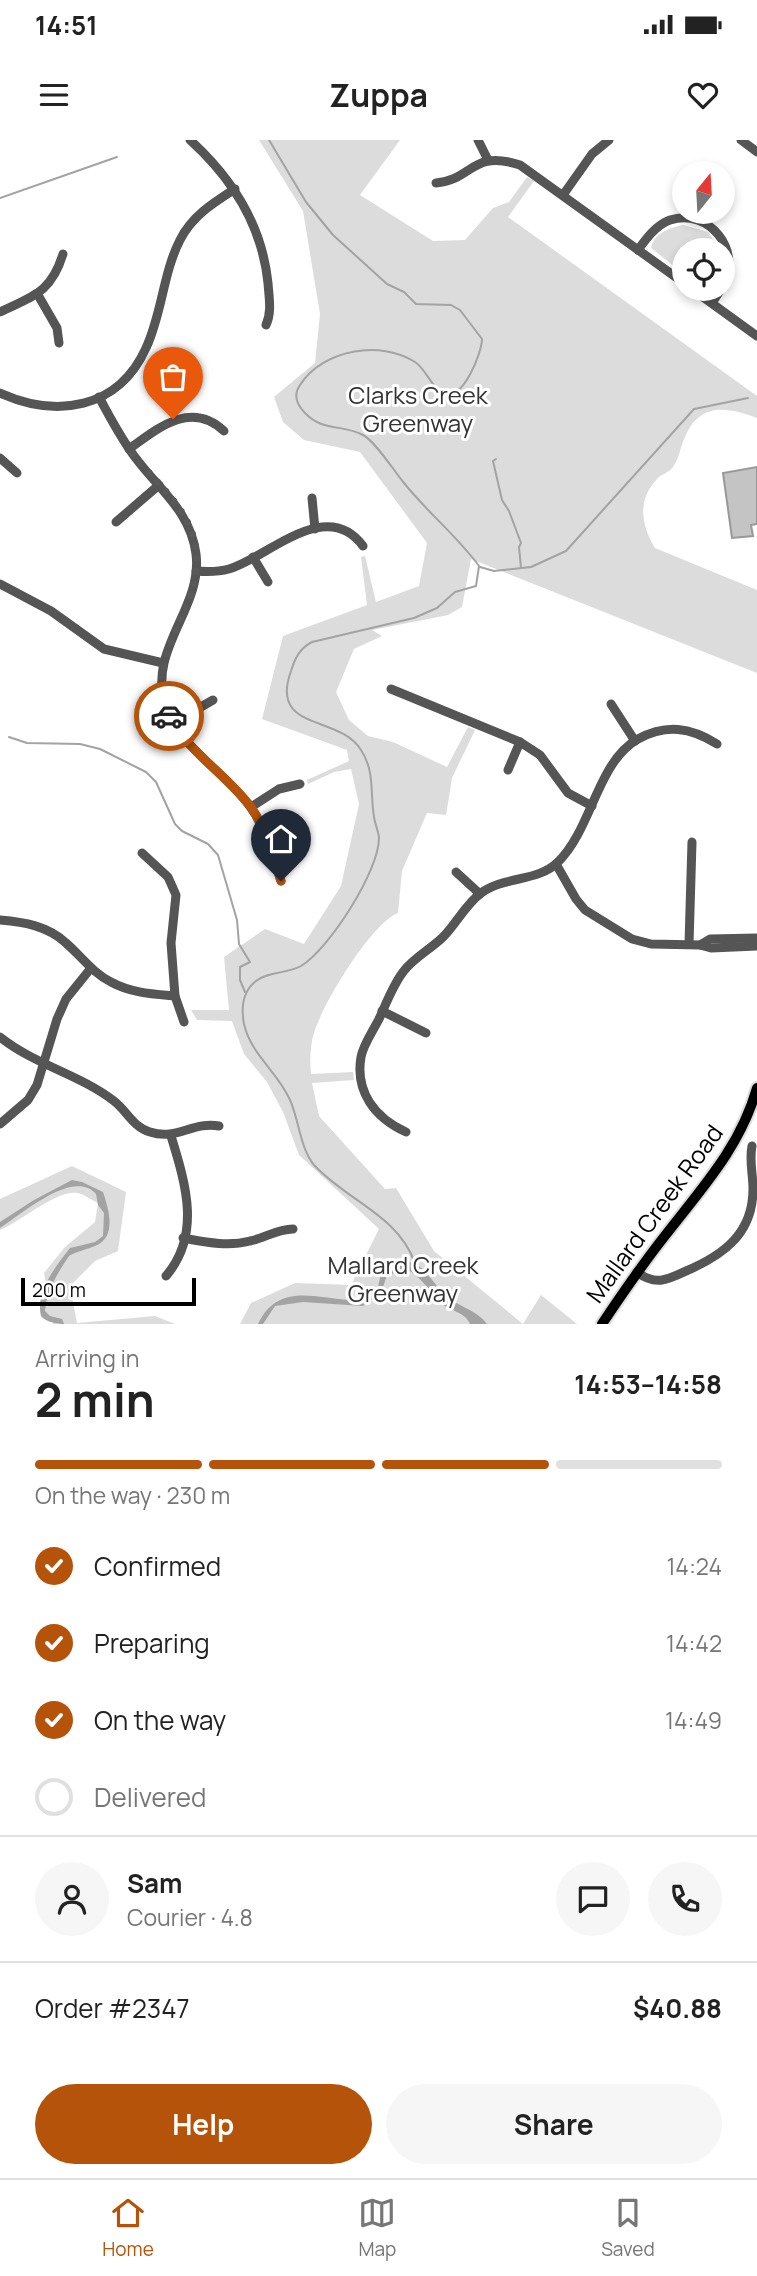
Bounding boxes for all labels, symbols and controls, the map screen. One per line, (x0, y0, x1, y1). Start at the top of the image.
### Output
text: 14:51 (35, 7, 98, 43)
text: Zuppa (329, 73, 428, 117)
icon: menu (35, 76, 73, 114)
icon: heart (684, 76, 722, 114)
north arrow (672, 161, 735, 224)
map controls (672, 161, 735, 301)
button: locate (672, 238, 735, 301)
pin (143, 347, 203, 419)
icon: bag (154, 358, 192, 396)
park label: Clarks Creek Greenway (348, 378, 489, 439)
courier (134, 681, 204, 751)
icon: car (150, 697, 188, 735)
pin (251, 809, 311, 881)
icon: home (262, 820, 300, 858)
street label: Mallard Creek Road (578, 1117, 730, 1309)
park label: Mallard Creek Greenway (327, 1248, 480, 1309)
scale bar (21, 1275, 196, 1307)
text: 200 m (32, 1277, 86, 1303)
text: Arriving in (35, 1342, 140, 1374)
text: 14:53–14:58 (574, 1366, 722, 1402)
text: 2 min (35, 1368, 155, 1431)
text: On the way · 230 m (35, 1479, 230, 1511)
icon: check (35, 1547, 73, 1585)
text: Confirmed (94, 1548, 221, 1584)
text: 14:24 (666, 1550, 722, 1582)
icon: check (35, 1624, 73, 1662)
text: Preparing (94, 1625, 210, 1661)
text: 14:42 (666, 1627, 722, 1659)
icon: check (35, 1701, 73, 1739)
text: On the way (94, 1702, 226, 1738)
text: 14:49 (665, 1704, 722, 1736)
text: Delivered (94, 1779, 206, 1815)
button: person (35, 1862, 109, 1936)
button: chat (556, 1862, 630, 1936)
button: phone (648, 1862, 722, 1936)
text: Sam (127, 1865, 182, 1901)
text: Courier · 4.8 (127, 1901, 253, 1933)
text: Order #2347 (35, 1990, 190, 2026)
text: $40.88 (633, 1990, 722, 2026)
button: Help (35, 2084, 372, 2164)
button: Share (386, 2084, 722, 2164)
tab: Home (102, 2194, 154, 2262)
tab: Map (358, 2194, 396, 2262)
tab: Saved (601, 2194, 655, 2262)

